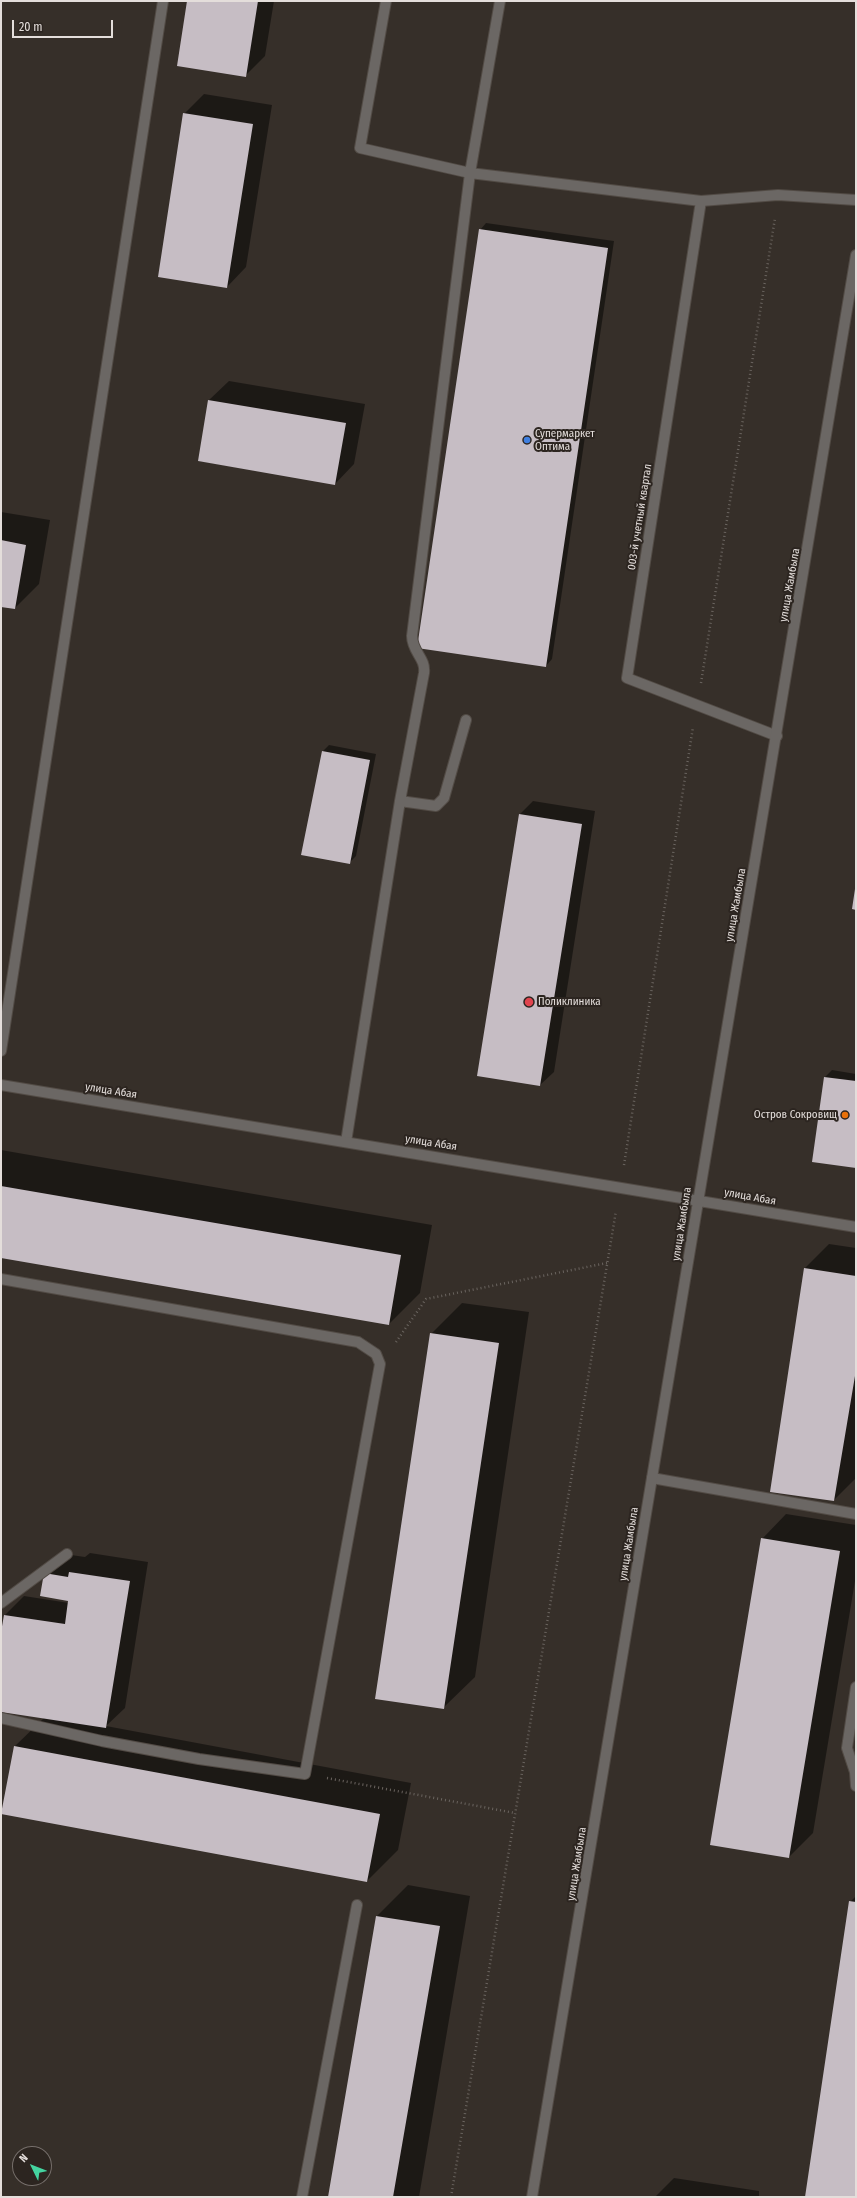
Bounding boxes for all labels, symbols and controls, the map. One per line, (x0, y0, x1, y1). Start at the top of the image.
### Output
scale bar (14, 12, 115, 38)
text: 20 m (19, 20, 43, 34)
place label: Супермаркет Оптима (535, 427, 595, 453)
marker: Супермаркет Оптима (522, 435, 532, 445)
street label: 003-й учетный квартал (625, 463, 655, 571)
street label: улица Жамбыла (777, 547, 803, 623)
street label: улица Жамбыла (723, 867, 749, 943)
place label: Поликлиника (538, 995, 601, 1009)
marker: Поликлиника (523, 996, 535, 1008)
street label: улица Абая (84, 1080, 138, 1102)
place label: Остров Сокровищ (754, 1108, 837, 1122)
marker: Остров Сокровищ (840, 1110, 850, 1120)
street label: улица Абая (404, 1132, 458, 1154)
street label: улица Жамбыла (670, 1186, 694, 1262)
street label: улица Абая (723, 1186, 777, 1208)
street label: улица Жамбыла (617, 1506, 641, 1582)
street label: улица Жамбыла (565, 1826, 589, 1902)
north arrow (12, 2146, 52, 2186)
text: N (17, 2151, 31, 2165)

